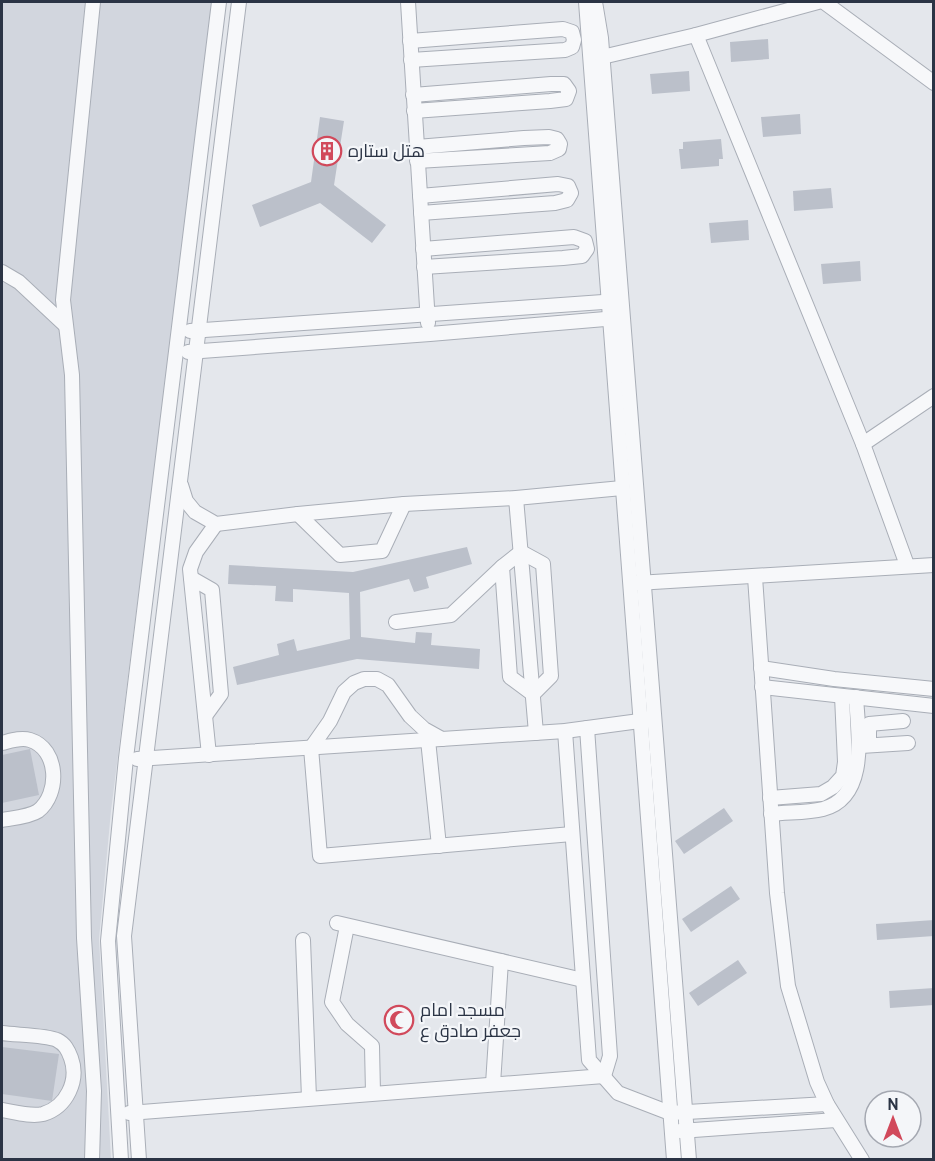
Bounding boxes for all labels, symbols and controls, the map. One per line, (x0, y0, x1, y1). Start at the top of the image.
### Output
building icon: هتل ستاره (311, 135, 343, 167)
place label: هتل ستاره (348, 141, 425, 164)
place label: مسجد امام جعفر صادق ع (420, 1000, 521, 1044)
mosque icon: مسجد امام جعفر صادق ع (383, 1004, 415, 1036)
north arrow (863, 1089, 923, 1149)
text: N (887, 1096, 899, 1116)

